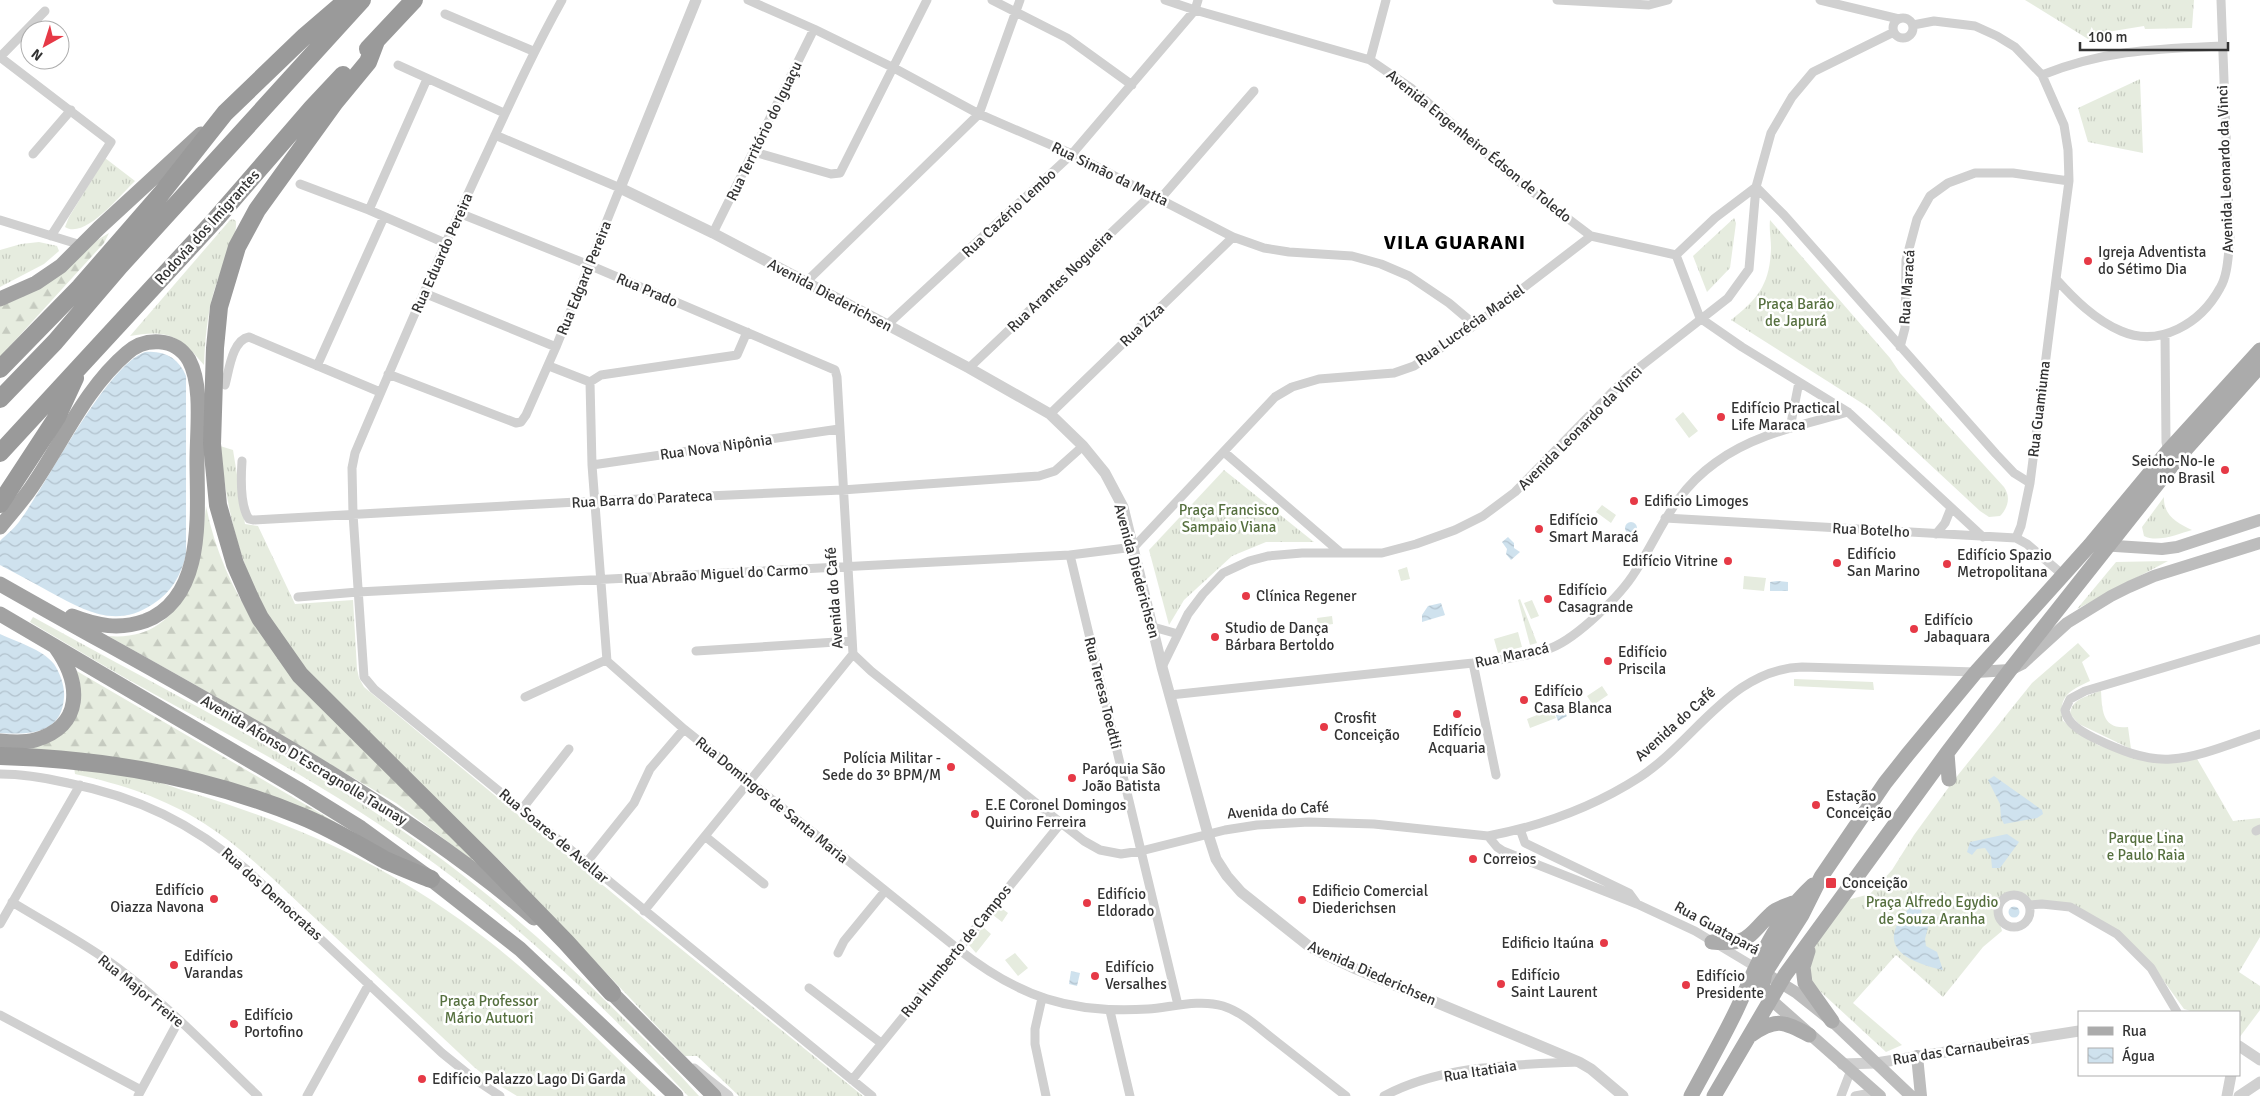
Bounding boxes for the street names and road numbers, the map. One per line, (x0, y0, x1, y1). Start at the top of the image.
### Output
street label: Rua Território do Iguaçu (722, 58, 806, 204)
street label: Avenida Engenheiro Édson de Toledo (1383, 65, 1576, 226)
street label: Avenida Leonardo da Vinci (2213, 85, 2237, 253)
street label: Rua Simão da Matta (1049, 138, 1171, 210)
street label: Rua Cazério Lembo (958, 165, 1060, 261)
street label: Rodovia dos Imigrantes (151, 166, 264, 288)
street label: Rua Eduardo Pereira (407, 190, 477, 316)
street label: Rua Edgard Pereira (553, 218, 615, 338)
street label: Rua Arantes Nogueira (1004, 226, 1116, 336)
street label: Rua Maracá (1895, 249, 1919, 325)
street label: Avenida Diederichsen (765, 255, 895, 335)
street label: Rua Prado (614, 269, 681, 311)
street label: Rua Lucrécia Maciel (1412, 281, 1528, 369)
street label: Rua Ziza (1116, 300, 1168, 350)
street label: Rua Guamiuma (2024, 360, 2054, 458)
street label: Avenida Leonardo da Vinci (1514, 362, 1646, 494)
street label: Rua Nova Nipônia (659, 430, 773, 464)
street label: Rua Barra do Parateca (571, 486, 713, 512)
street label: Avenida Diederichsen (1110, 502, 1164, 640)
street label: Rua Botelho (1832, 519, 1910, 541)
street label: Avenida do Café (821, 546, 847, 650)
street label: Rua Abraão Miguel do Carmo (623, 560, 809, 588)
street label: Rua Teresa Toedtli (1080, 635, 1126, 751)
street label: Rua Maracá (1473, 638, 1551, 672)
street label: Avenida do Café (1631, 683, 1719, 765)
street label: Avenida Afonso D'Escragnolle Taunay (198, 691, 410, 829)
street label: Rua Domingos de Santa Maria (692, 733, 852, 867)
street label: Rua Soares de Avellar (495, 785, 613, 887)
street label: Avenida do Café (1226, 797, 1330, 823)
street label: Rua dos Democratas (218, 844, 327, 944)
street label: Rua Humberto de Campos (897, 881, 1015, 1021)
street label: Rua Guatapará (1671, 897, 1763, 959)
street label: Avenida Diederichsen (1305, 937, 1439, 1009)
street label: Rua Major Freire (94, 951, 188, 1031)
street label: Rua das Carnaubeiras (1891, 1029, 2031, 1069)
street label: Rua Itatiaia (1442, 1056, 1518, 1086)

